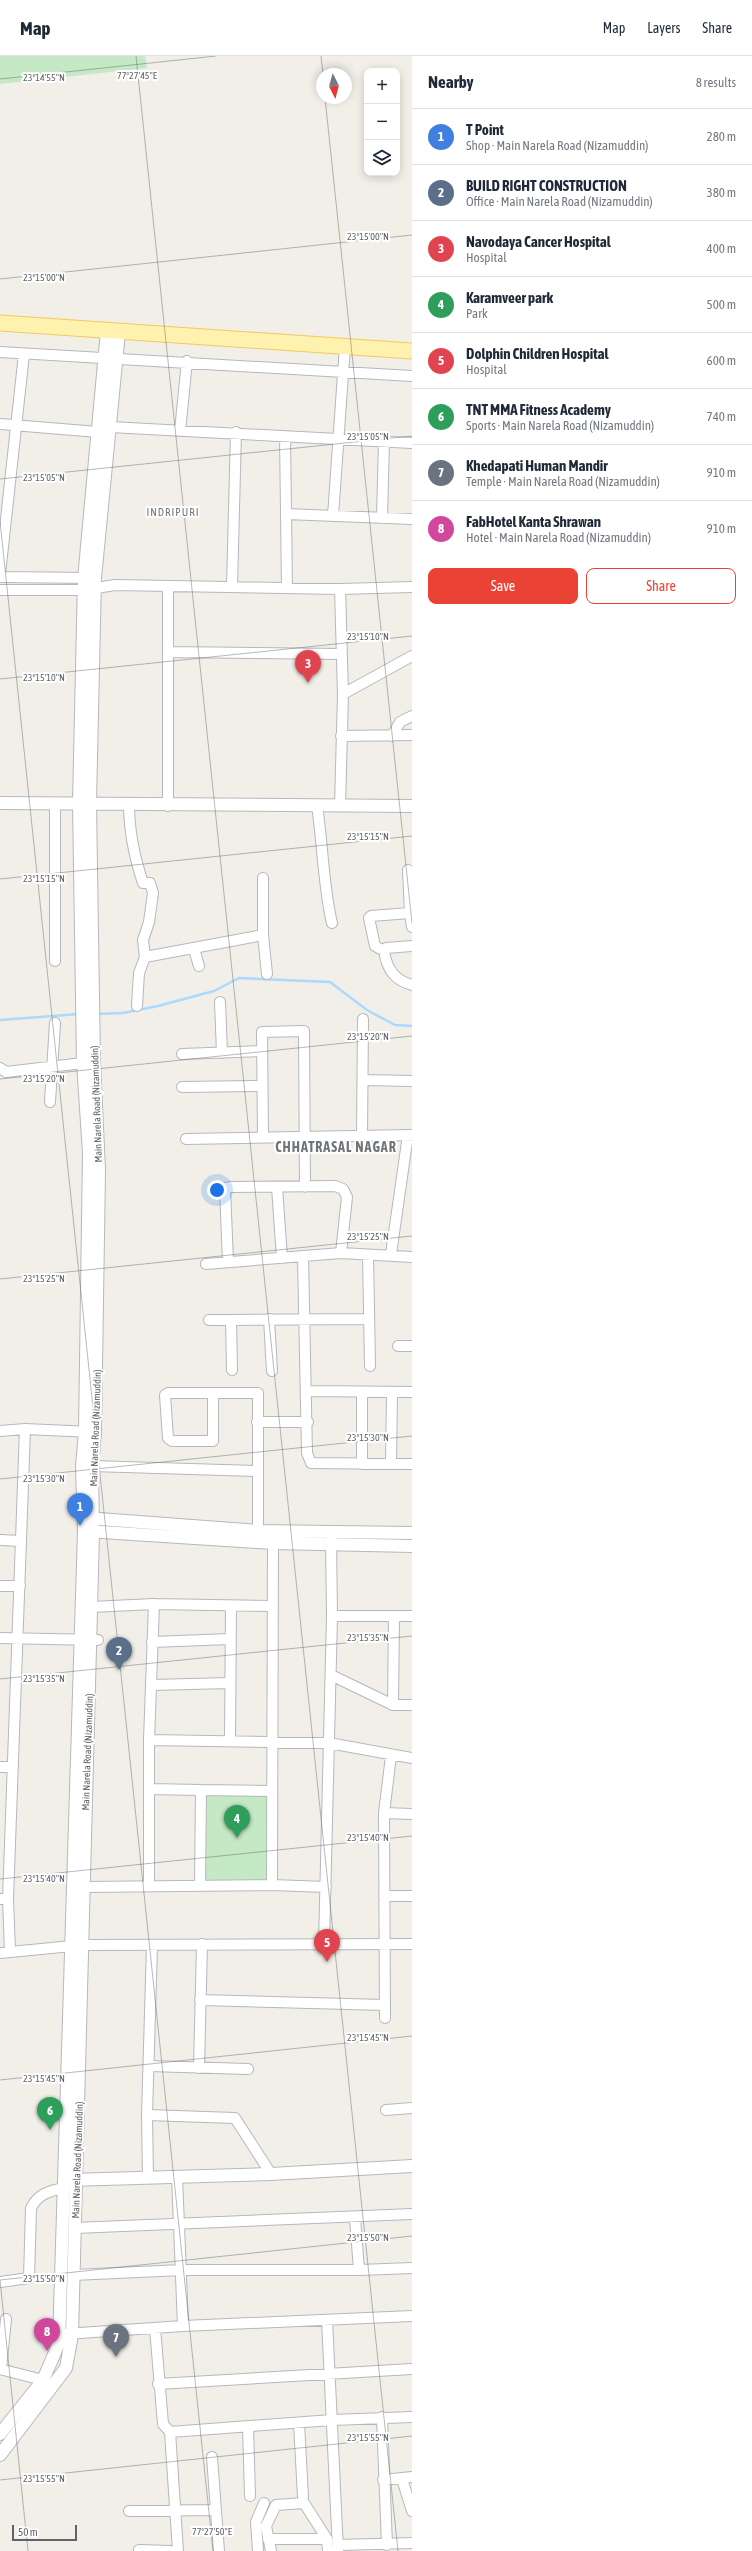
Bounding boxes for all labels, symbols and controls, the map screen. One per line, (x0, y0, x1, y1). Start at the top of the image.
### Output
text: Map (20, 17, 51, 39)
text: Map (603, 20, 625, 36)
text: Layers (647, 20, 680, 36)
text: Share (702, 20, 732, 36)
north arrow (316, 68, 352, 104)
map controls (364, 68, 400, 176)
button: + (364, 68, 400, 104)
text: 77°27'45"E (117, 70, 158, 81)
text: 23°14'55"N (23, 72, 65, 83)
text: Nearby (428, 72, 474, 92)
text: 8 results (696, 75, 736, 90)
button: − (364, 104, 400, 140)
text: T Point (466, 121, 504, 138)
text: 1 (438, 129, 444, 144)
text: 280 m (707, 129, 736, 144)
text: Shop · Main Narela Road (Nizamuddin) (466, 138, 648, 153)
button: layers (364, 140, 400, 176)
text: BUILD RIGHT CONSTRUCTION (466, 177, 627, 194)
text: 2 (438, 185, 444, 200)
text: 380 m (707, 185, 736, 200)
text: Office · Main Narela Road (Nizamuddin) (466, 194, 653, 209)
text: 23°15'00"N (347, 231, 389, 242)
text: Navodaya Cancer Hospital (466, 233, 611, 250)
text: 3 (438, 241, 444, 256)
text: 400 m (707, 241, 736, 256)
text: Hospital (466, 250, 507, 265)
text: 23°15'00"N (23, 272, 65, 283)
text: Karamveer park (466, 289, 553, 306)
text: 4 (438, 297, 444, 312)
text: 500 m (707, 297, 736, 312)
text: Park (466, 306, 488, 321)
text: Dolphin Children Hospital (466, 345, 608, 362)
text: 5 (438, 353, 444, 368)
text: 600 m (707, 353, 736, 368)
text: Hospital (466, 362, 507, 377)
text: TNT MMA Fitness Academy (466, 401, 611, 418)
text: 6 (438, 409, 444, 424)
text: 740 m (707, 409, 736, 424)
text: Sports · Main Narela Road (Nizamuddin) (466, 418, 654, 433)
text: 23°15'05"N (347, 431, 389, 442)
text: Khedapati Human Mandir (466, 457, 608, 474)
text: 7 (438, 465, 444, 480)
text: 910 m (707, 465, 736, 480)
text: 23°15'05"N (23, 472, 65, 483)
text: Temple · Main Narela Road (Nizamuddin) (466, 474, 660, 489)
district label: INDRIPURI (147, 506, 199, 518)
text: FabHotel Kanta Shrawan (466, 513, 601, 530)
text: 8 (438, 521, 444, 536)
text: 910 m (707, 521, 736, 536)
text: Hotel · Main Narela Road (Nizamuddin) (466, 530, 651, 545)
button: Save (428, 568, 578, 604)
button: Share (586, 568, 736, 604)
text: 23°15'10"N (347, 631, 389, 642)
pin: 3 (295, 650, 321, 683)
text: 23°15'10"N (23, 672, 65, 683)
text: 23°15'15"N (347, 831, 389, 842)
text: 23°15'15"N (23, 873, 65, 884)
text: 23°15'20"N (347, 1031, 389, 1042)
street label: Main Narela Road (Nizamuddin) (89, 1045, 104, 1163)
text: 23°15'20"N (23, 1073, 65, 1084)
district label: CHHATRASAL NAGAR (275, 1139, 397, 1155)
your location (207, 1180, 227, 1200)
text: 23°15'25"N (347, 1231, 389, 1242)
text: 23°15'25"N (23, 1273, 65, 1284)
street label: Main Narela Road (Nizamuddin) (88, 1369, 103, 1487)
text: 23°15'30"N (347, 1432, 389, 1443)
text: 23°15'30"N (23, 1473, 65, 1484)
pin: 1 (67, 1493, 93, 1526)
text: 23°15'35"N (347, 1632, 389, 1643)
pin: 2 (106, 1637, 132, 1670)
text: 23°15'35"N (23, 1673, 65, 1684)
street label: Main Narela Road (Nizamuddin) (80, 1693, 95, 1811)
pin: 4 (224, 1805, 250, 1838)
text: 23°15'40"N (347, 1832, 389, 1843)
text: 23°15'40"N (23, 1873, 65, 1884)
pin: 5 (314, 1929, 340, 1962)
text: 23°15'45"N (347, 2032, 389, 2043)
text: 23°15'45"N (23, 2073, 65, 2084)
pin: 6 (37, 2097, 63, 2130)
street label: Main Narela Road (Nizamuddin) (70, 2101, 85, 2219)
text: 23°15'50"N (347, 2232, 389, 2243)
text: 23°15'50"N (23, 2273, 65, 2284)
pin: 8 (34, 2318, 60, 2351)
pin: 7 (103, 2324, 129, 2357)
text: 23°15'55"N (347, 2432, 389, 2443)
text: 23°15'55"N (23, 2473, 65, 2484)
scale bar (12, 2523, 77, 2542)
text: 50 m (18, 2526, 38, 2538)
text: 77°27'50"E (192, 2526, 233, 2537)

